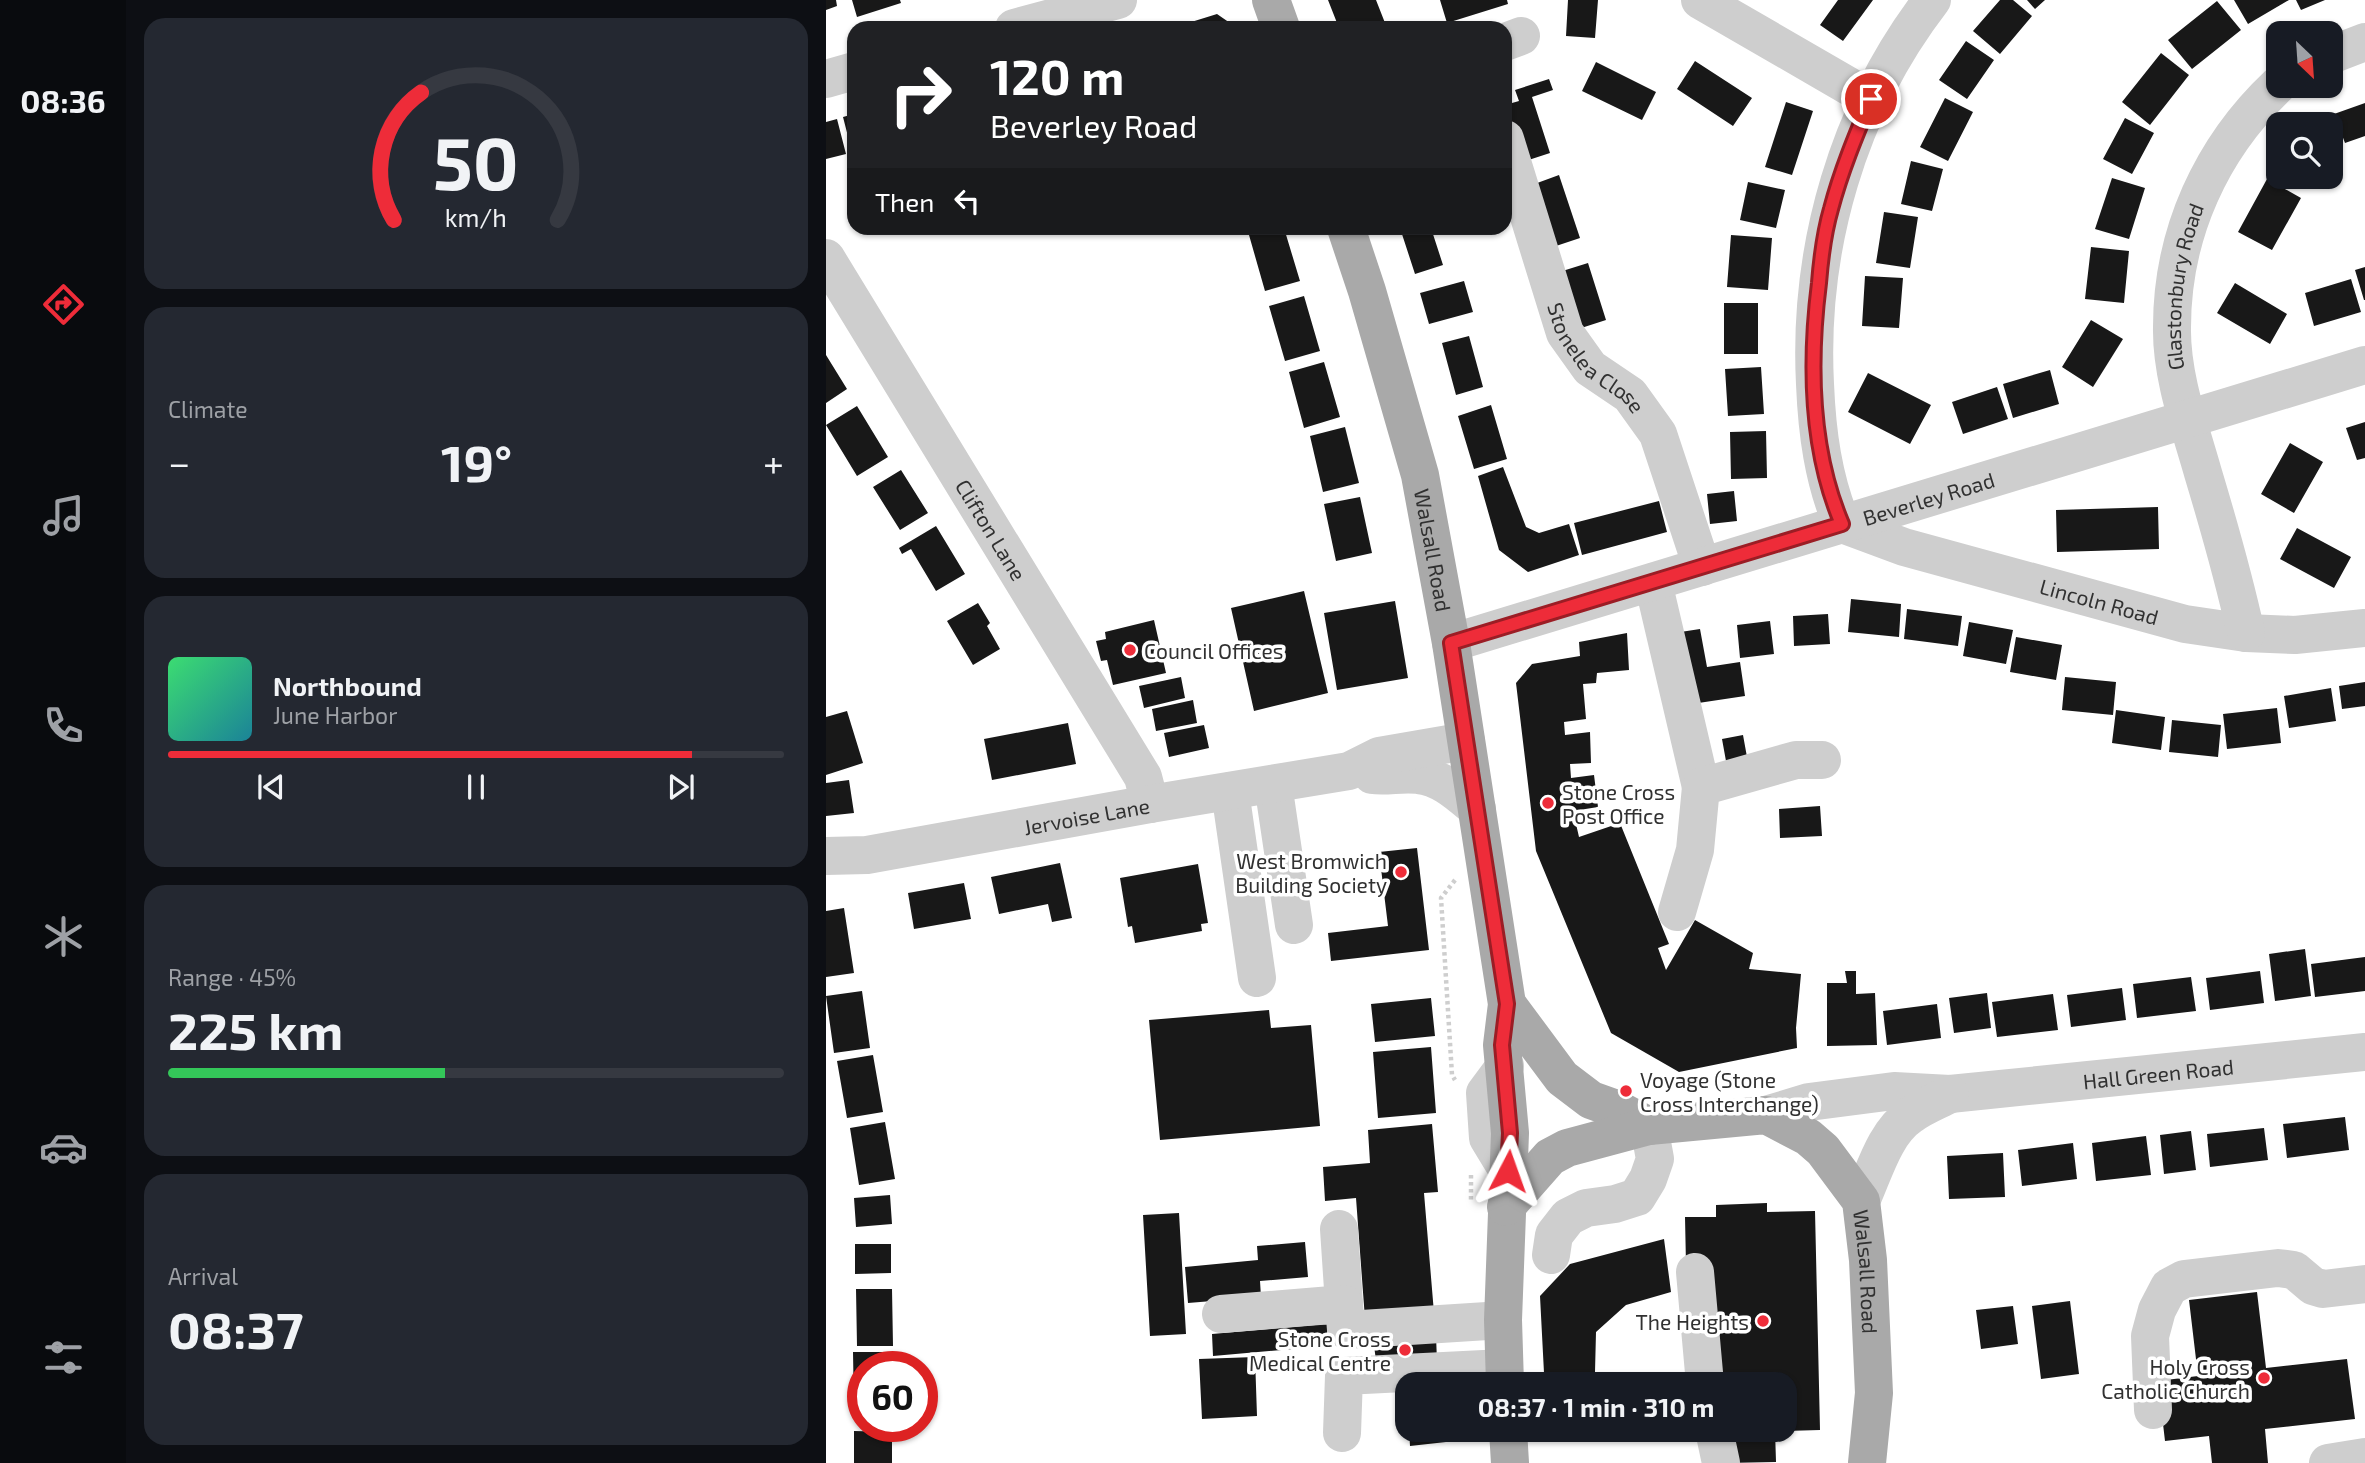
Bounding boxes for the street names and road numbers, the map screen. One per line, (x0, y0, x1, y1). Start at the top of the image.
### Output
street label: Glastonbury Road (2159, 199, 2208, 372)
street label: Stonelea Close (1544, 299, 1651, 417)
street label: Beverley Road (1860, 466, 1997, 530)
street label: Clifton Lane (951, 474, 1032, 585)
street label: Walsall Road (1410, 486, 1457, 613)
street label: Lincoln Road (2037, 572, 2162, 629)
street label: Jervoise Lane (1022, 792, 1151, 839)
street label: Hall Green Road (2082, 1053, 2235, 1093)
street label: Walsall Road (1850, 1208, 1884, 1334)

